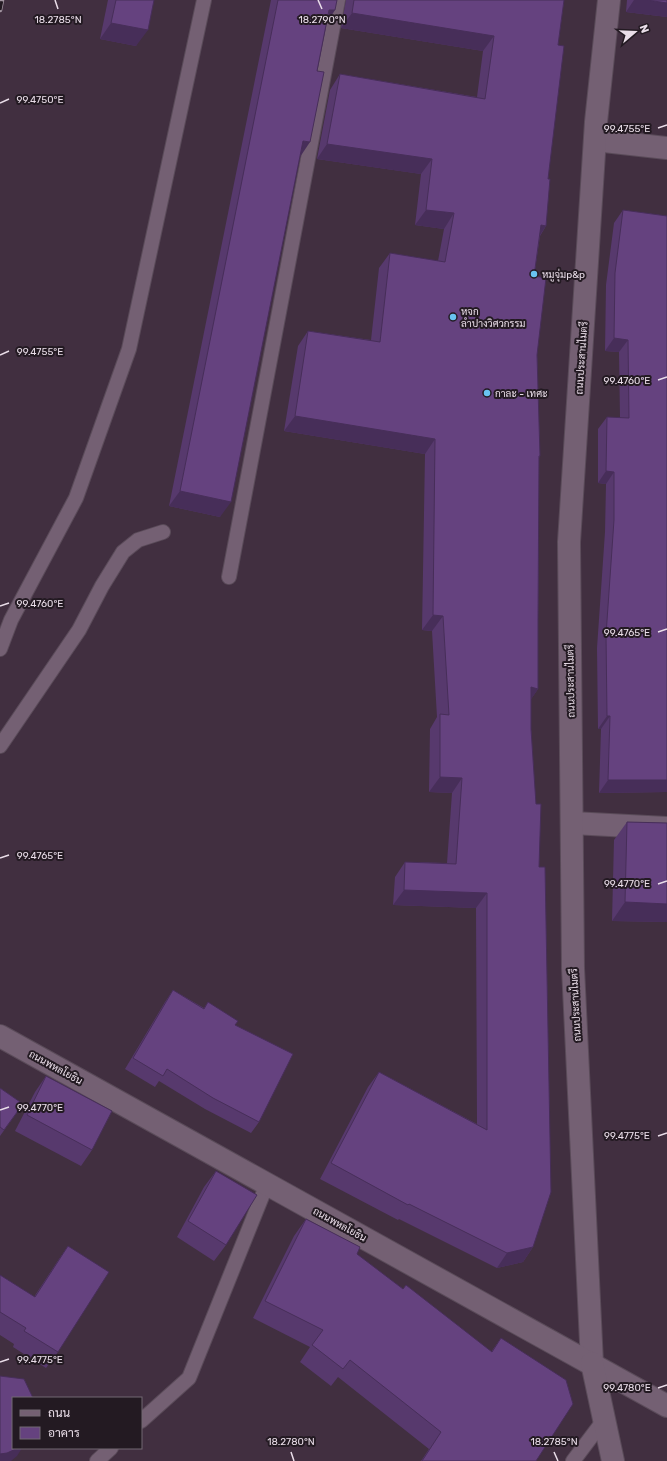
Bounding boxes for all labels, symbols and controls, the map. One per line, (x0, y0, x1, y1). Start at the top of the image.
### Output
north arrow (615, 12, 655, 52)
text: 18.2785°N (34, 14, 82, 26)
text: 18.2790°N (298, 14, 346, 26)
text: N (637, 23, 651, 35)
text: 99.4750°E (17, 94, 63, 106)
text: 99.4755°E (604, 123, 650, 135)
place label: หมูจุ่มp&p (542, 268, 585, 282)
marker: หมูจุ่มp&p (529, 269, 539, 279)
place label: หจก ลำปางวิศวกรรม (461, 306, 525, 330)
marker: หจก ลำปางวิศวกรรม (448, 312, 458, 322)
street label: ถนนประสานไมตรี (572, 321, 591, 395)
text: 99.4755°E (17, 346, 63, 358)
text: 99.4760°E (604, 375, 650, 387)
marker: กาละ - เทศะ (482, 388, 492, 398)
place label: กาละ - เทศะ (495, 388, 548, 400)
text: 99.4760°E (17, 598, 63, 610)
text: 99.4765°E (604, 627, 650, 639)
street label: ถนนประสานไมตรี (563, 644, 578, 718)
text: 99.4765°E (17, 850, 63, 862)
text: 99.4770°E (604, 878, 650, 890)
street label: ถนนประสานไมตรี (567, 968, 584, 1042)
street label: ถนนพหลโยธิน (27, 1047, 85, 1087)
text: 99.4770°E (17, 1102, 63, 1114)
text: 99.4775°E (604, 1130, 650, 1142)
street label: ถนนพหลโยธิน (311, 1204, 369, 1244)
text: 99.4775°E (17, 1354, 63, 1366)
text: 99.4780°E (603, 1382, 651, 1394)
legend (12, 1397, 142, 1449)
text: ถนน (48, 1406, 71, 1420)
text: อาคาร (48, 1426, 80, 1440)
text: 18.2780°N (267, 1436, 315, 1448)
text: 18.2785°N (530, 1436, 578, 1448)

